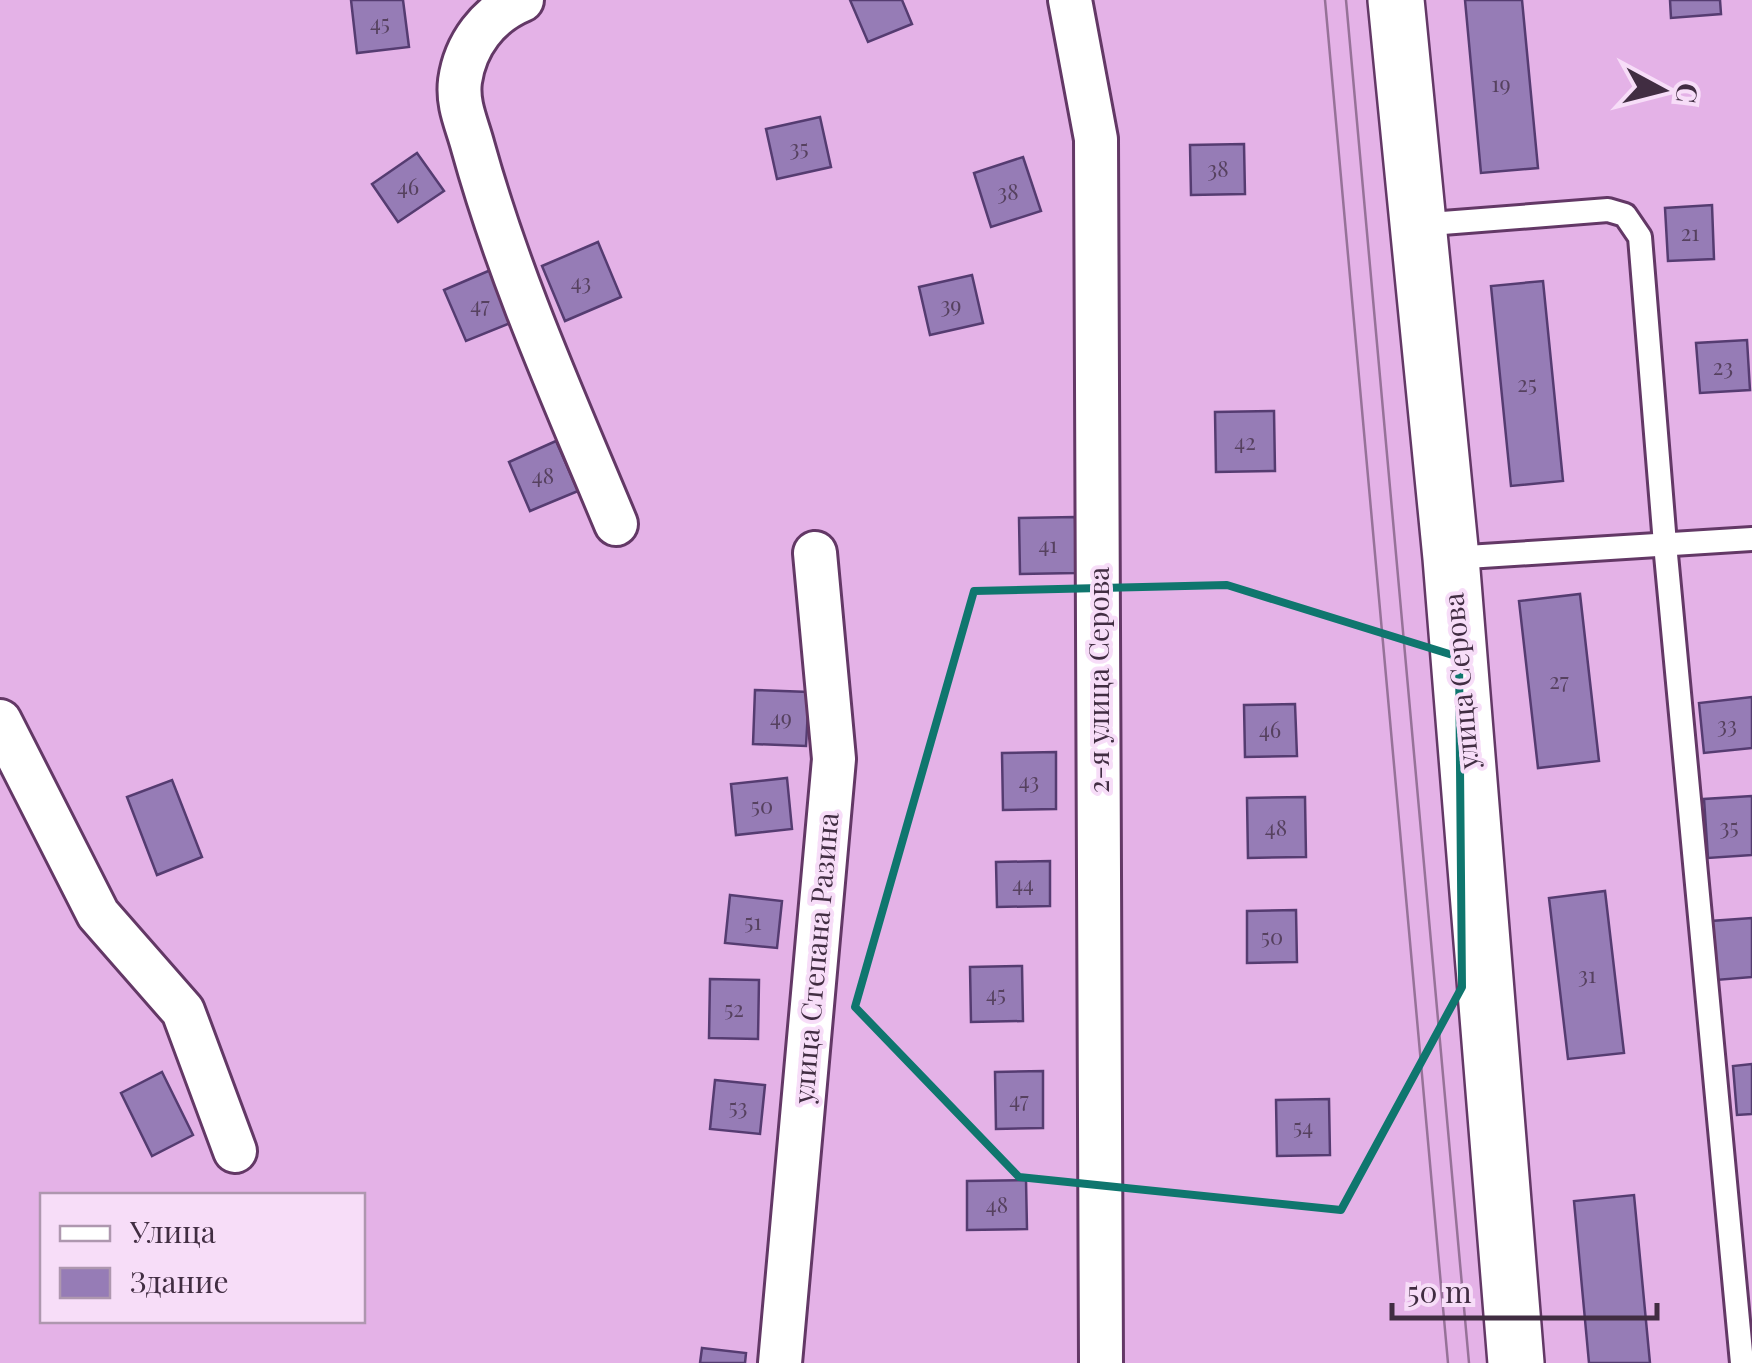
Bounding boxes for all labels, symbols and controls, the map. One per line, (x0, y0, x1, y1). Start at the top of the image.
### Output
house number: 45 (370, 7, 390, 37)
north arrow (1612, 40, 1712, 140)
house number: 19 (1491, 68, 1511, 98)
text: С (1669, 81, 1708, 105)
house number: 35 (789, 132, 809, 162)
house number: 38 (1207, 153, 1229, 183)
house number: 46 (397, 171, 419, 201)
house number: 38 (997, 176, 1019, 206)
house number: 21 (1681, 217, 1699, 247)
house number: 43 (571, 266, 591, 296)
house number: 47 (470, 289, 490, 319)
house number: 39 (940, 289, 962, 319)
house number: 23 (1713, 351, 1733, 381)
house number: 25 (1517, 368, 1537, 398)
house number: 42 (1234, 426, 1256, 456)
house number: 48 (532, 460, 554, 490)
house number: 41 (1038, 529, 1058, 559)
street label: 2-я улица Серова (1079, 567, 1116, 793)
street label: улица Серова (1433, 591, 1486, 772)
house number: 27 (1549, 665, 1569, 695)
house number: 49 (770, 702, 792, 732)
house number: 33 (1717, 709, 1737, 739)
house number: 46 (1259, 714, 1281, 744)
house number: 43 (1019, 765, 1039, 795)
house number: 50 (751, 790, 773, 820)
street label: улица Степана Разина (783, 811, 846, 1106)
house number: 35 (1719, 811, 1739, 841)
house number: 48 (1265, 812, 1287, 842)
house number: 44 (1012, 868, 1034, 898)
house number: 51 (744, 906, 762, 936)
house number: 50 (1261, 921, 1283, 951)
house number: 31 (1578, 959, 1596, 989)
house number: 45 (986, 978, 1006, 1008)
house number: 52 (724, 993, 744, 1023)
house number: 47 (1009, 1084, 1029, 1114)
house number: 53 (728, 1091, 748, 1121)
house number: 54 (1293, 1111, 1313, 1141)
house number: 48 (986, 1189, 1008, 1219)
legend (40, 1193, 365, 1323)
text: Улица (129, 1211, 216, 1251)
scale bar (1392, 1258, 1657, 1320)
text: Здание (130, 1261, 229, 1301)
text: 50 m (1407, 1271, 1472, 1311)

